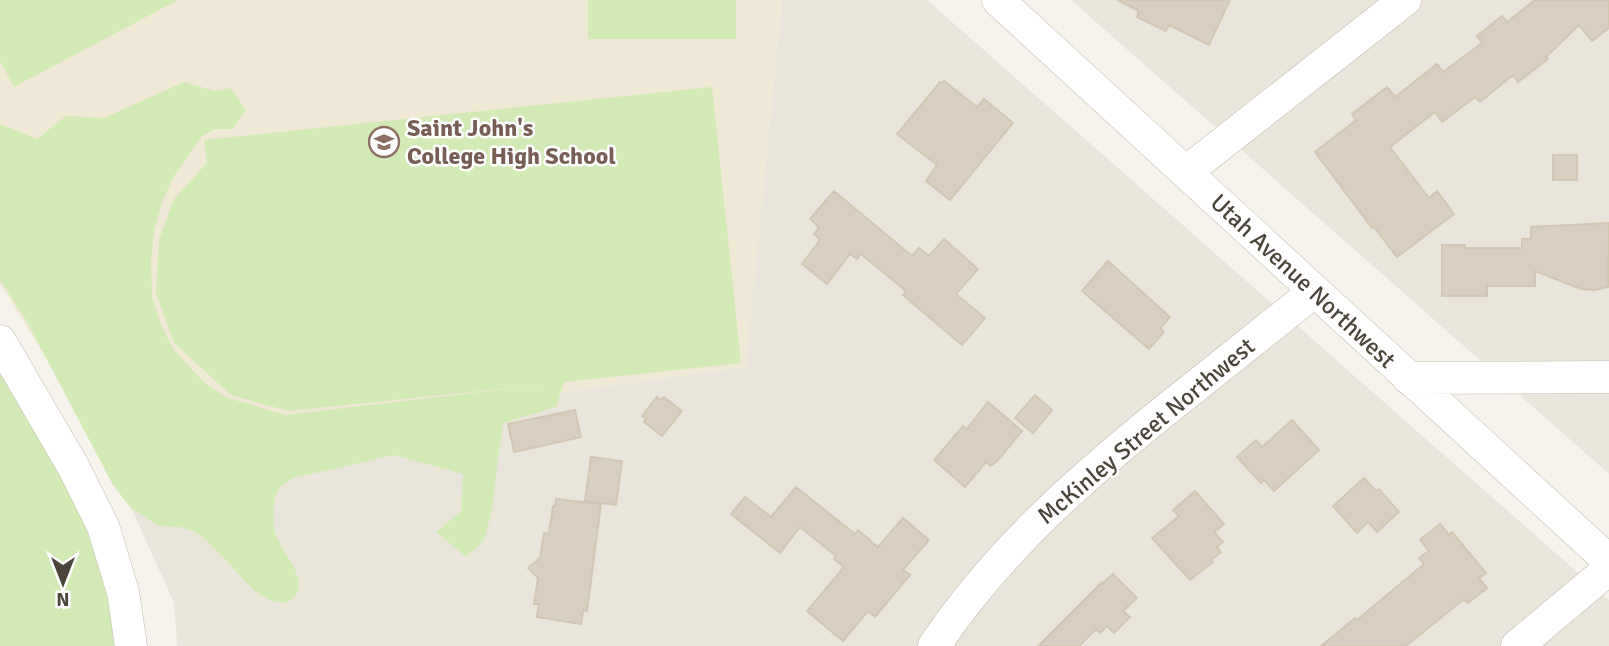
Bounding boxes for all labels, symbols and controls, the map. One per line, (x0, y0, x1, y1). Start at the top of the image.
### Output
place label: Saint John's College High School (407, 113, 616, 171)
school or university icon: Saint John's College High School (367, 125, 401, 159)
street label: Utah Avenue Northwest (1204, 187, 1402, 375)
street label: McKinley Street Northwest (1031, 331, 1261, 531)
north arrow (28, 548, 98, 618)
text: N (56, 587, 70, 611)

